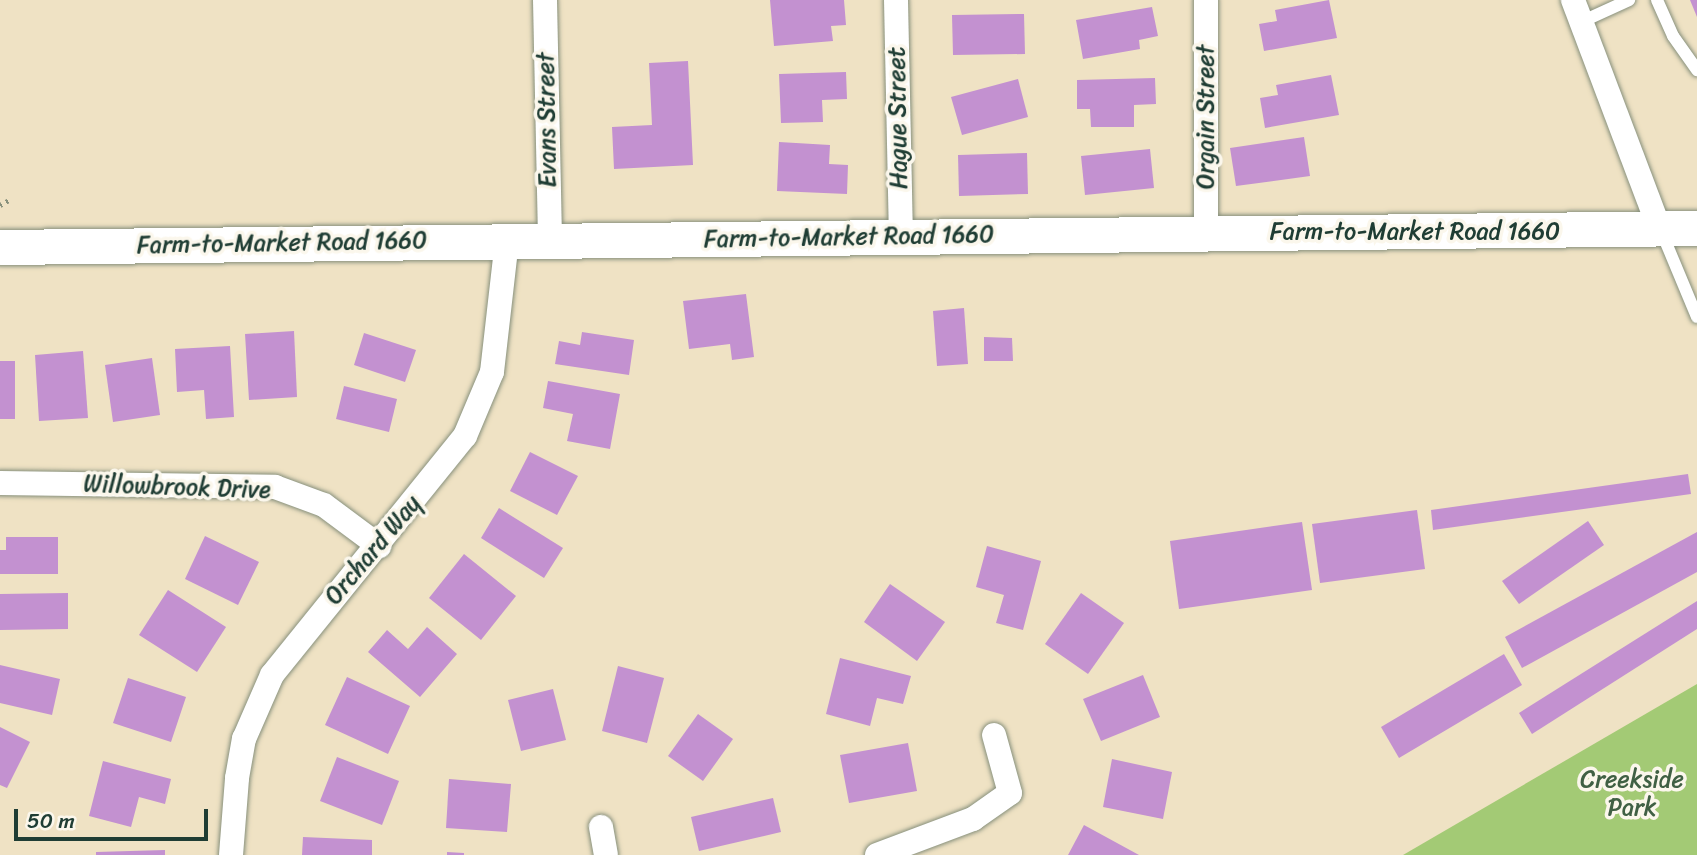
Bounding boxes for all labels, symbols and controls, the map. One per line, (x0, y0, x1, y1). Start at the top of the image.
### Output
street label: Orgain Street (1192, 44, 1220, 190)
street label: Hague Street (882, 47, 914, 189)
street label: Evans Street (531, 52, 563, 188)
street label: Farm-to-Market Road 1660 (1270, 218, 1560, 246)
street label: Farm-to-Market Road 1660 (704, 220, 994, 254)
street label: Farm-to-Market Road 1660 (137, 226, 427, 260)
street label: Willowbrook Drive (83, 469, 271, 505)
street label: Orchard Way (319, 490, 427, 610)
park label: Creekside Park (1580, 766, 1684, 822)
scale bar (18, 796, 212, 840)
text: 50 m (27, 802, 75, 840)

